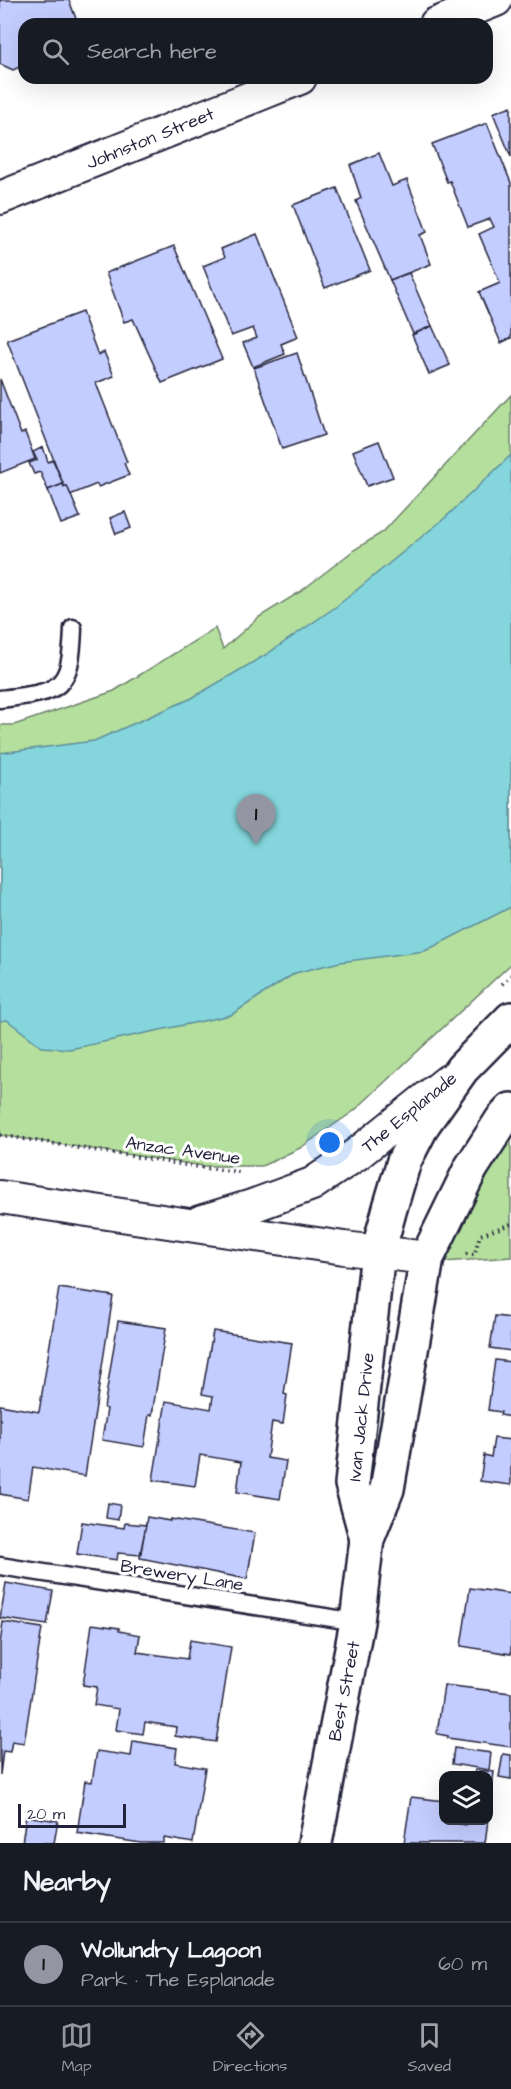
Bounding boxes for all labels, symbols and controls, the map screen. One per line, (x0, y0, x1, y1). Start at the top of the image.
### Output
search box (18, 18, 493, 84)
icon: search (39, 35, 72, 68)
text: Search here (87, 36, 217, 67)
street label: Johnston Street (83, 101, 218, 175)
pin: 1 (236, 794, 276, 844)
street label: The Esplanade (356, 1066, 462, 1159)
your location (315, 1128, 344, 1157)
street label: Anzac Avenue (124, 1130, 242, 1171)
street label: Ivan Jack Drive (342, 1351, 381, 1483)
street label: Brewery Lane (119, 1553, 245, 1599)
street label: Best Street (323, 1638, 367, 1743)
map controls (439, 1771, 493, 1825)
button: layers (439, 1771, 493, 1825)
scale bar (18, 1801, 126, 1828)
text: 20 m (27, 1803, 65, 1825)
text: Nearby (24, 1864, 111, 1900)
text: Wollundry Lagoon (81, 1935, 261, 1966)
text: 1 (42, 1950, 45, 1978)
text: 60 m (438, 1950, 487, 1978)
text: Park · The Esplanade (81, 1966, 275, 1994)
tab: Map (60, 2019, 93, 2077)
tab: Directions (213, 2019, 287, 2077)
tab: Saved (407, 2019, 451, 2077)

